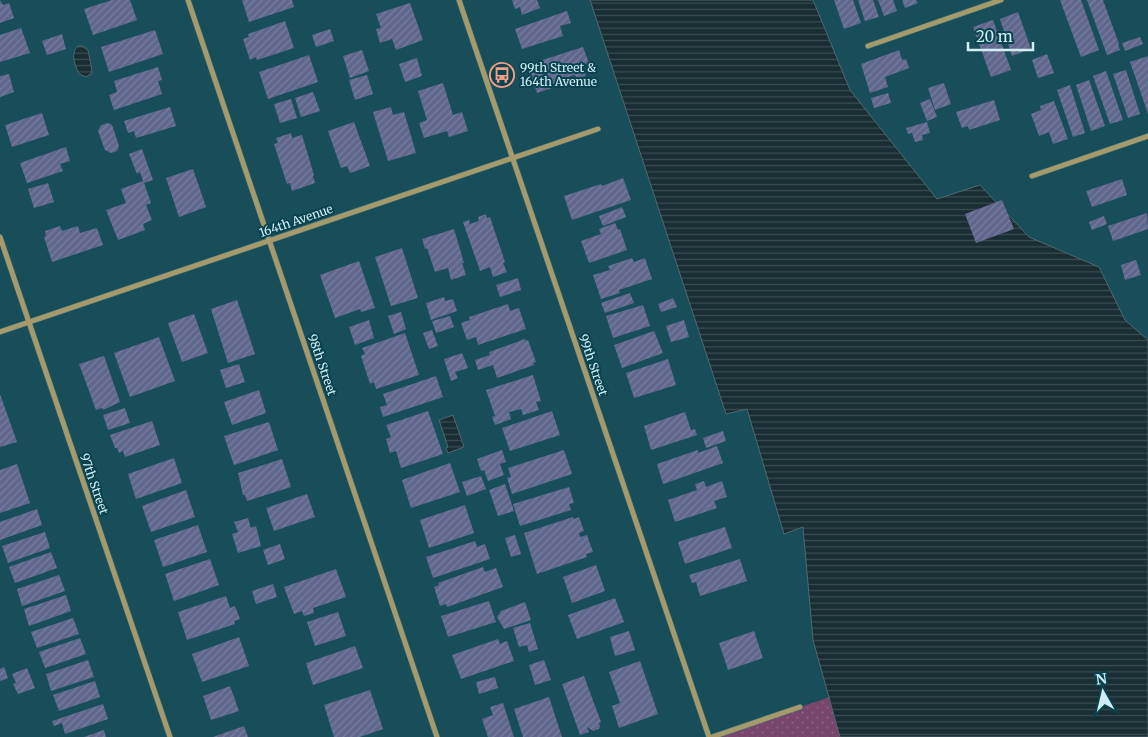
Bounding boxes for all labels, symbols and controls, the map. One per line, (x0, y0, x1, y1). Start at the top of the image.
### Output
scale bar (968, 20, 1033, 52)
text: 20 m (976, 27, 1013, 46)
place label: 99th Street & 164th Avenue (520, 60, 597, 89)
bus stop icon: 99th Street & 164th Avenue (489, 62, 515, 88)
street label: 164th Avenue (257, 201, 335, 240)
street label: 98th Street (305, 332, 340, 398)
street label: 99th Street (576, 332, 611, 398)
street label: 97th Street (77, 451, 112, 517)
north arrow (1078, 667, 1128, 717)
text: N (1094, 669, 1108, 689)

